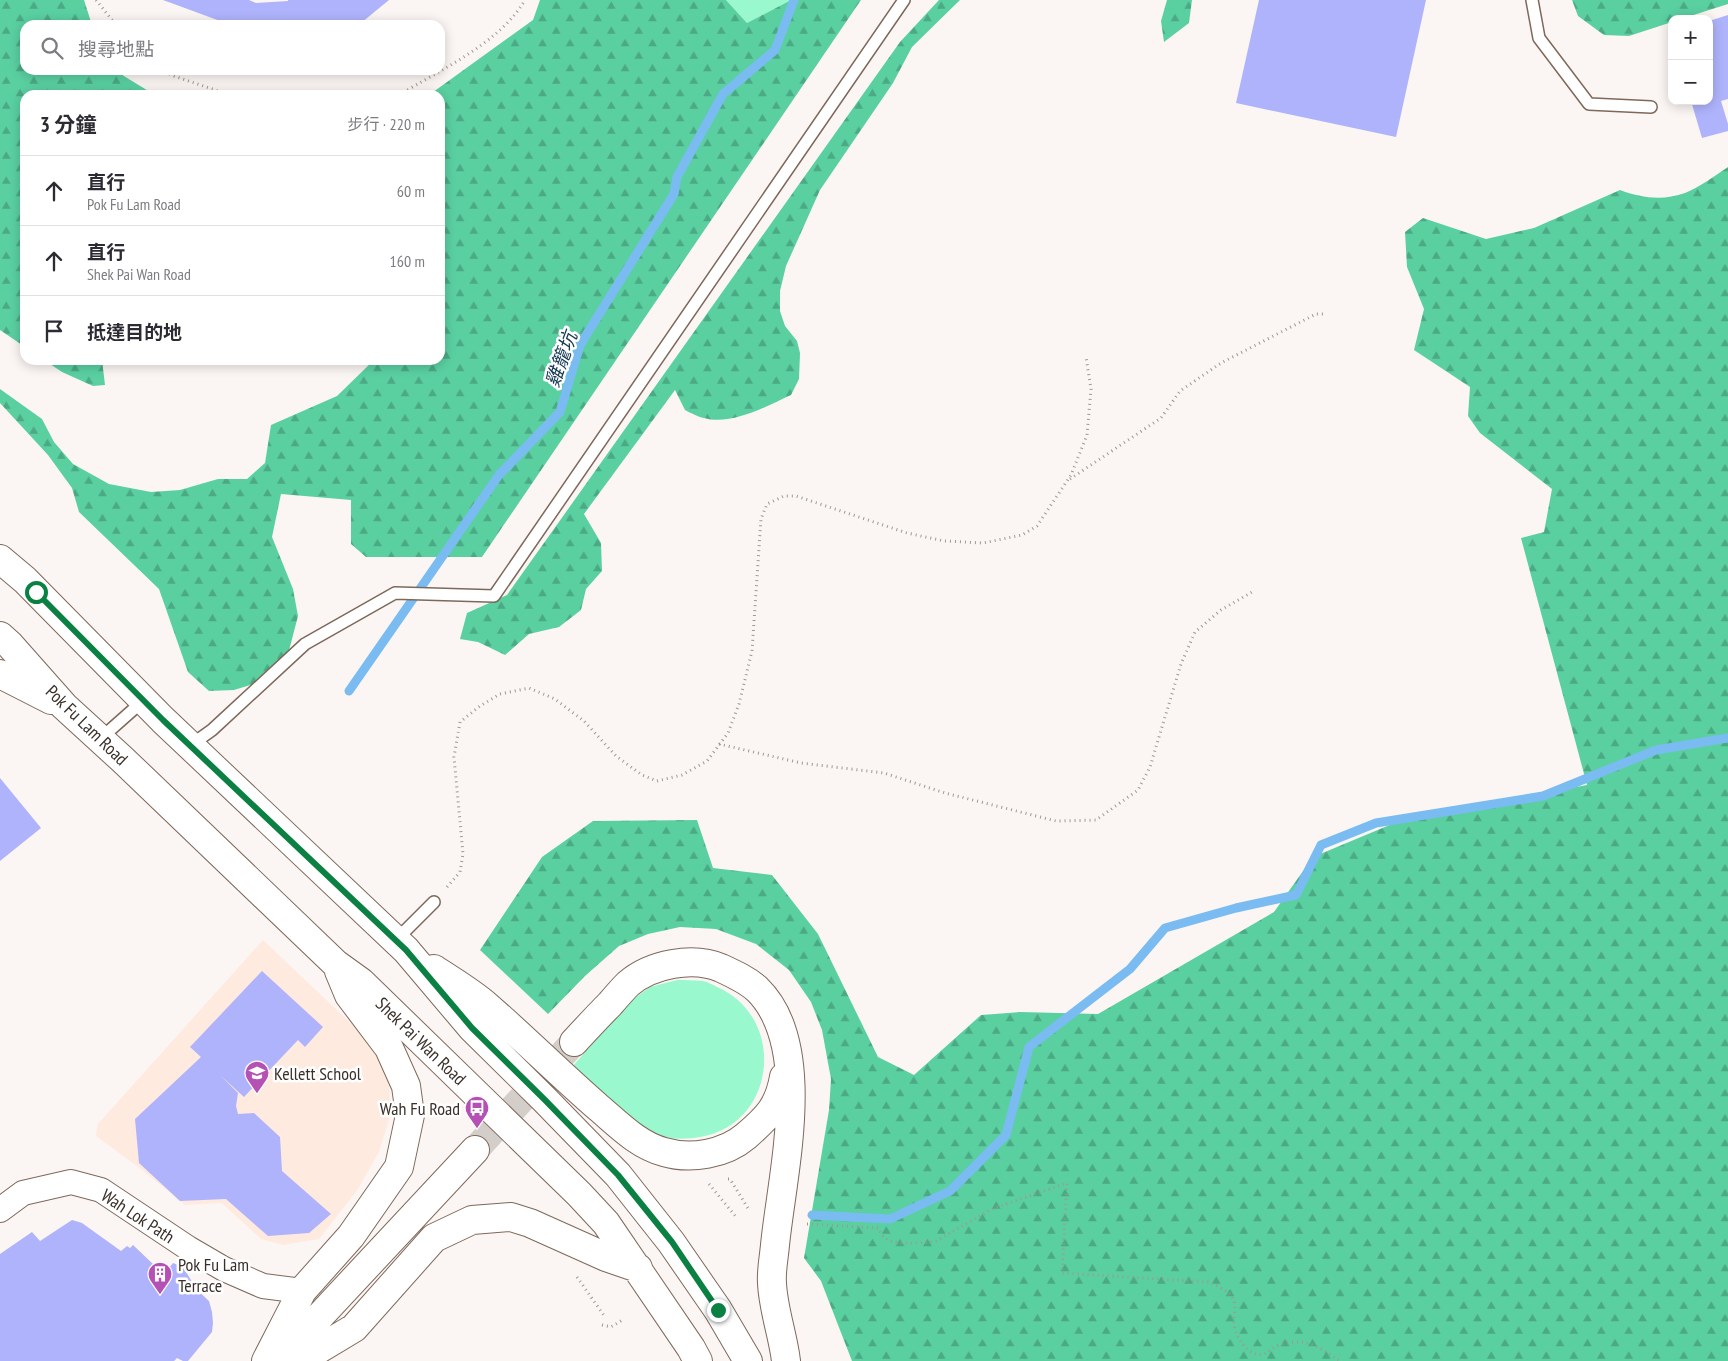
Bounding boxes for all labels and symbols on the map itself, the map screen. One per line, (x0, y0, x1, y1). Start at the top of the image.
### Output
water label: 雞籠坑 (540, 325, 583, 390)
route start (25, 581, 48, 604)
street label: Pok Fu Lam Road (41, 680, 133, 770)
street label: Shek Pai Wan Road (371, 992, 471, 1090)
school or university icon: Kellett School (244, 1060, 270, 1094)
place label: Kellett School (274, 1062, 362, 1085)
bus stop icon: Wah Fu Road (464, 1095, 490, 1129)
place label: Wah Fu Road (380, 1097, 460, 1120)
street label: Wah Lok Path (97, 1184, 179, 1248)
place label: Pok Fu Lam Terrace (178, 1253, 249, 1297)
building icon: Pok Fu Lam Terrace (147, 1261, 173, 1295)
route end (707, 1299, 730, 1322)

